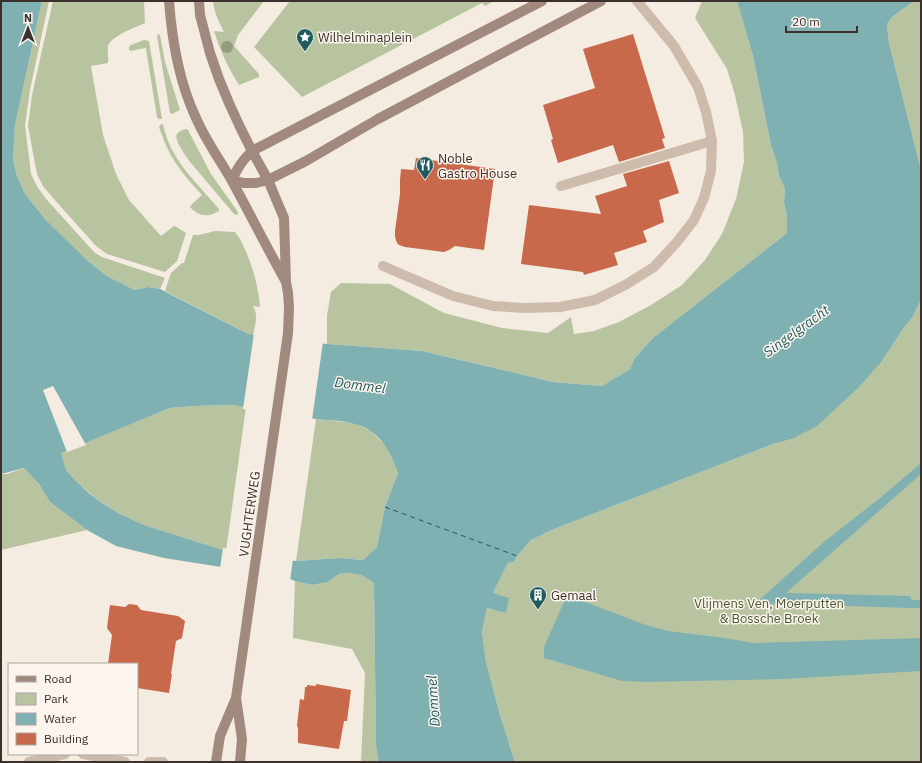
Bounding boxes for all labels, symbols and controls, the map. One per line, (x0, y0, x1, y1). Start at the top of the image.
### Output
north arrow (8, 8, 48, 48)
scale bar (786, 8, 857, 34)
text: N (24, 11, 32, 25)
text: 20 m (792, 14, 820, 29)
place icon: Wilhelminaplein (295, 27, 315, 52)
place label: Wilhelminaplein (318, 29, 412, 46)
place label: Noble Gastro House (438, 150, 517, 182)
restaurant icon: Noble Gastro House (415, 155, 435, 180)
water label: Singelgracht (760, 301, 833, 361)
water label: Dommel (333, 373, 387, 397)
street label: VUGHTERWEG (235, 470, 264, 558)
building icon: Gemaal (528, 585, 548, 610)
place label: Gemaal (551, 587, 596, 604)
park label: Vlijmens Ven, Moerputten & Bossche Broek (694, 595, 844, 627)
legend (8, 663, 138, 755)
text: Road (44, 671, 72, 686)
water label: Dommel (422, 674, 444, 727)
text: Park (44, 691, 69, 706)
text: Water (44, 711, 77, 726)
text: Building (44, 731, 89, 746)

